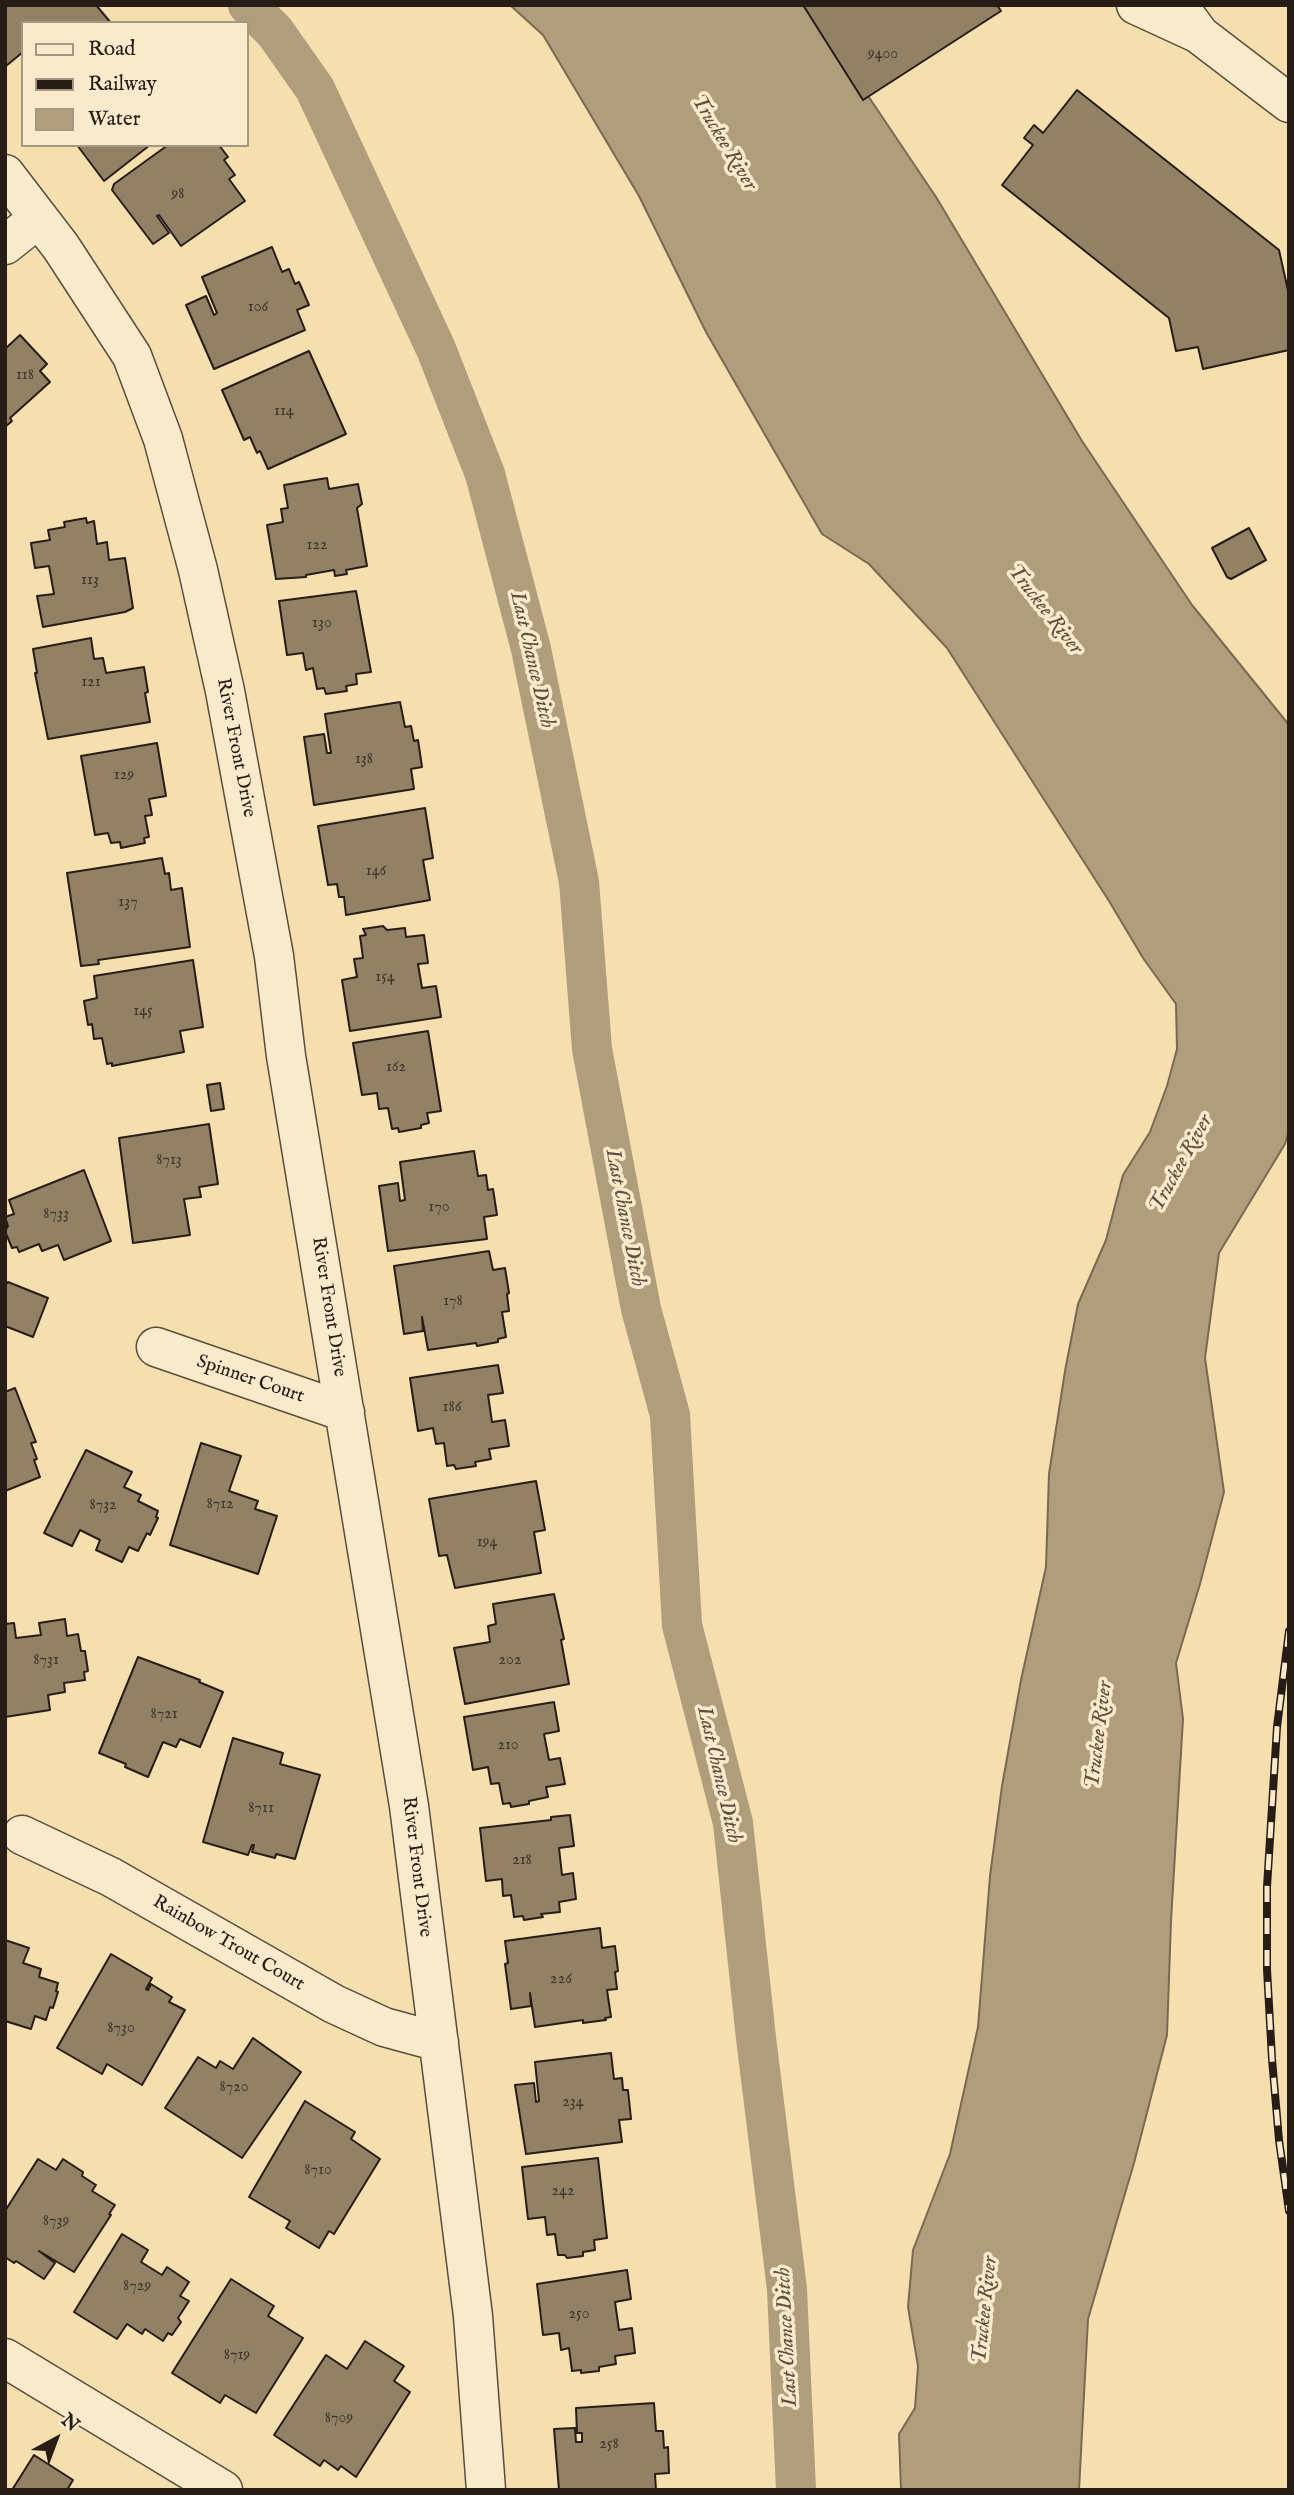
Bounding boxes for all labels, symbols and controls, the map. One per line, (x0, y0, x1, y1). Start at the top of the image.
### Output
legend (21, 21, 248, 147)
text: Road (88, 36, 135, 63)
house number: 9400 (868, 45, 898, 65)
text: Railway (88, 71, 157, 98)
water label: Truckee River (684, 90, 762, 196)
text: Water (88, 106, 140, 133)
house number: 98 (171, 185, 185, 205)
house number: 106 (248, 298, 268, 318)
house number: 118 (16, 366, 34, 386)
house number: 114 (274, 402, 294, 422)
house number: 122 (307, 536, 327, 556)
water label: Truckee River (1001, 560, 1087, 660)
house number: 113 (81, 571, 99, 591)
water label: Last Chance Ditch (503, 589, 559, 731)
house number: 130 (312, 614, 332, 634)
house number: 121 (81, 673, 101, 693)
street label: River Front Drive (210, 676, 260, 820)
house number: 138 (355, 750, 373, 770)
house number: 129 (114, 766, 134, 786)
house number: 146 (366, 862, 386, 882)
house number: 137 (118, 893, 138, 913)
house number: 154 (375, 968, 395, 988)
house number: 145 (133, 1002, 153, 1022)
house number: 162 (386, 1058, 406, 1078)
water label: Truckee River (1145, 1111, 1219, 1217)
water label: Last Chance Ditch (598, 1147, 650, 1289)
house number: 8713 (156, 1151, 182, 1171)
house number: 170 (428, 1198, 450, 1218)
house number: 8733 (43, 1205, 69, 1225)
street label: River Front Drive (306, 1235, 350, 1379)
house number: 178 (443, 1292, 463, 1312)
street label: Spinner Court (193, 1351, 307, 1409)
house number: 186 (443, 1398, 461, 1418)
house number: 8712 (206, 1495, 234, 1515)
house number: 8732 (89, 1496, 117, 1516)
house number: 194 (477, 1533, 497, 1553)
house number: 8731 (33, 1651, 59, 1671)
house number: 202 (499, 1651, 521, 1671)
water label: Truckee River (1081, 1680, 1119, 1790)
water label: Last Chance Ditch (690, 1704, 746, 1846)
house number: 8721 (150, 1705, 178, 1725)
house number: 210 (497, 1736, 519, 1756)
street label: River Front Drive (396, 1795, 436, 1939)
house number: 8711 (248, 1799, 274, 1819)
house number: 218 (512, 1851, 532, 1871)
street label: Rainbow Trout Court (148, 1891, 308, 1997)
house number: 226 (550, 1970, 572, 1990)
house number: 8730 (107, 2019, 135, 2039)
house number: 8720 (219, 2078, 249, 2098)
house number: 234 (562, 2093, 584, 2113)
house number: 8710 (304, 2161, 332, 2181)
house number: 242 (552, 2182, 574, 2202)
house number: 8739 (43, 2212, 69, 2232)
water label: Truckee River (968, 2255, 1004, 2365)
water label: Last Chance Ditch (772, 2267, 804, 2407)
house number: 8729 (123, 2277, 151, 2297)
house number: 250 (568, 2305, 590, 2325)
house number: 8719 (224, 2346, 250, 2366)
north arrow (21, 2404, 91, 2474)
text: N (56, 2409, 84, 2438)
house number: 8709 (325, 2409, 353, 2429)
house number: 258 (599, 2435, 619, 2455)

